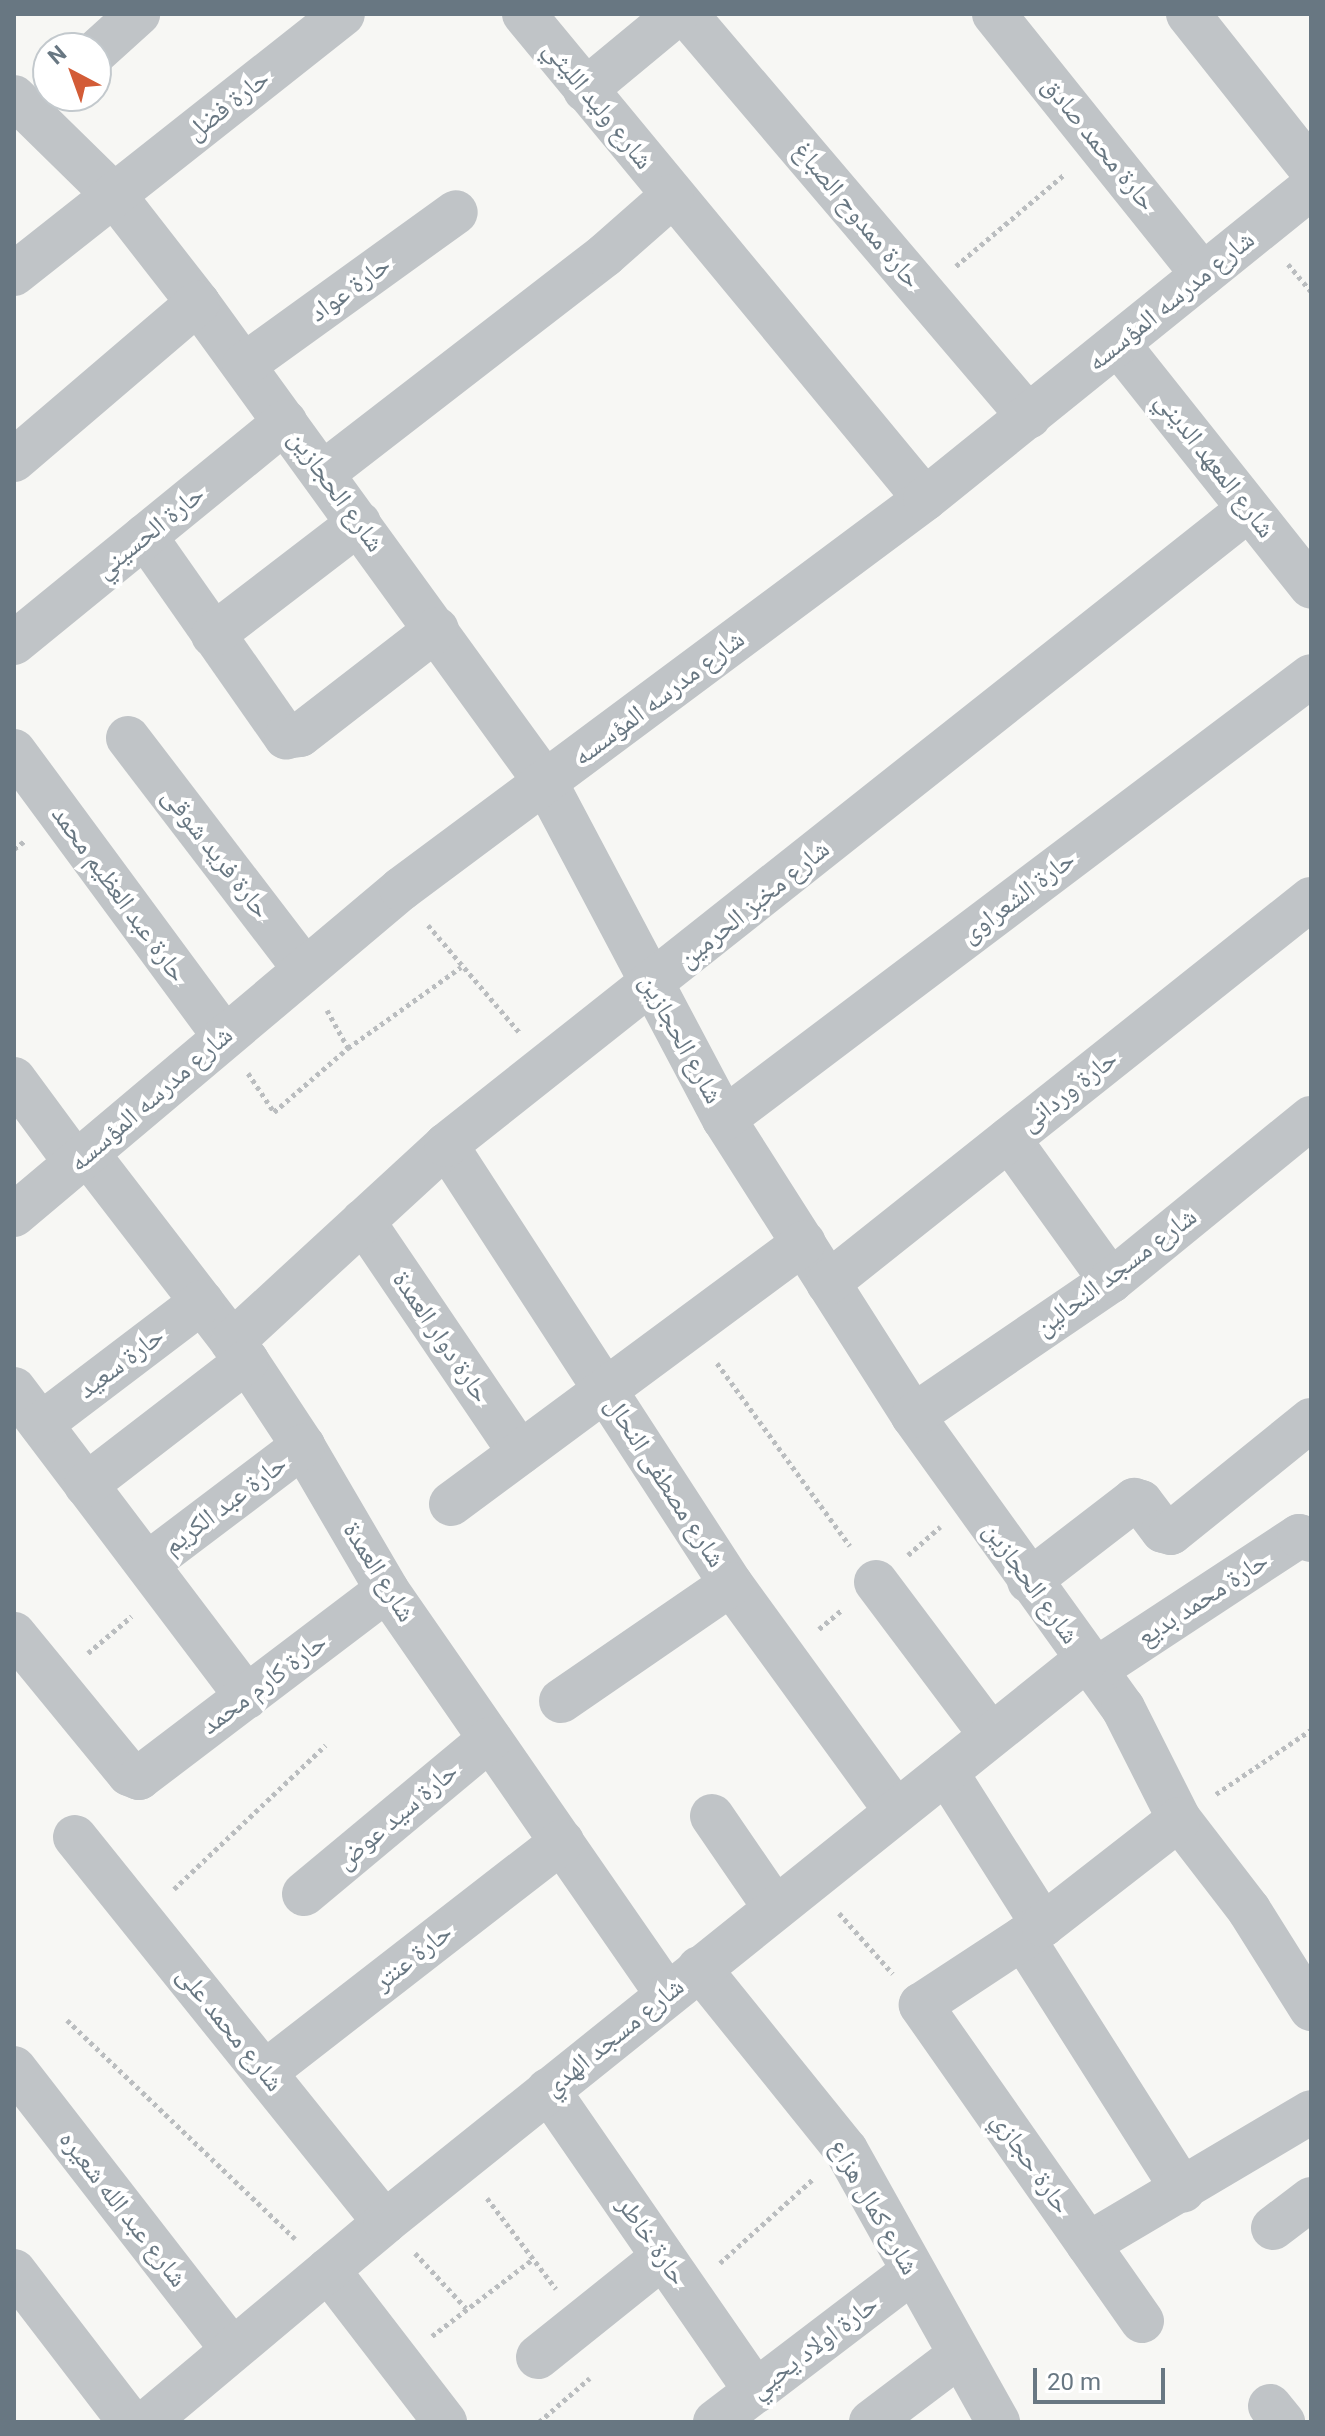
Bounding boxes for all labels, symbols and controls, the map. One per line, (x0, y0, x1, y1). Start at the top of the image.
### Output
north arrow (32, 32, 112, 112)
street label: شارع وليد الليثي (537, 34, 659, 176)
text: N (43, 40, 71, 70)
street label: حارة فضل (180, 63, 276, 147)
street label: حارة محمد صادق (1035, 71, 1163, 217)
street label: حارة ممدوح الصباغ (787, 135, 927, 295)
street label: شارع مدرسه المؤسسه (1081, 224, 1261, 378)
street label: حارة عواد (303, 249, 397, 329)
street label: شارع المعهد الديني (1148, 386, 1282, 544)
street label: شارع الحجازين (281, 424, 391, 558)
street label: حارة الحسيني (89, 479, 211, 585)
street label: شارع مدرسه المؤسسه (567, 624, 751, 772)
street label: حارة فريد شوقى (155, 781, 277, 925)
street label: حارة عبد العظيم محمد (45, 800, 193, 988)
street label: شارع مخبز الحرمين (672, 833, 836, 975)
street label: حارة الشعراوى (955, 844, 1081, 950)
street label: شارع الحجازين (633, 969, 729, 1109)
street label: شارع مدرسه المؤسسه (63, 1020, 239, 1178)
street label: حارة وردانى (1014, 1043, 1124, 1139)
street label: شارع مسجد النحالين (1029, 1201, 1203, 1343)
street label: حارة دوار العمدة (386, 1265, 496, 1409)
street label: حارة سعيد (72, 1321, 170, 1405)
street label: شارع مصطفى النحال (598, 1391, 732, 1573)
street label: حارة عبد الكريم (157, 1448, 293, 1562)
street label: شارع العمدة (336, 1516, 422, 1628)
street label: شارع الحجازين (976, 1516, 1086, 1650)
street label: حارة محمد بديع (1132, 1545, 1274, 1653)
street label: حارة كارم محمد (195, 1627, 333, 1741)
street label: حارة سيد عوض (330, 1756, 464, 1876)
street label: حارة عنتر (368, 1917, 458, 1997)
street label: شارع محمد على (170, 1960, 290, 2098)
street label: شارع مسجد الهدي (538, 1971, 690, 2103)
street label: حارة حجازي (985, 2106, 1077, 2220)
street label: شارع عبد الله شعيره (52, 2125, 194, 2293)
street label: شارع كمال هزاع (823, 2134, 925, 2280)
street label: حارة خاطر (610, 2191, 694, 2291)
street label: حارة اولاد يحيي (744, 2289, 884, 2405)
scale bar (1037, 2352, 1169, 2402)
text: 20 m (1047, 2368, 1101, 2396)

